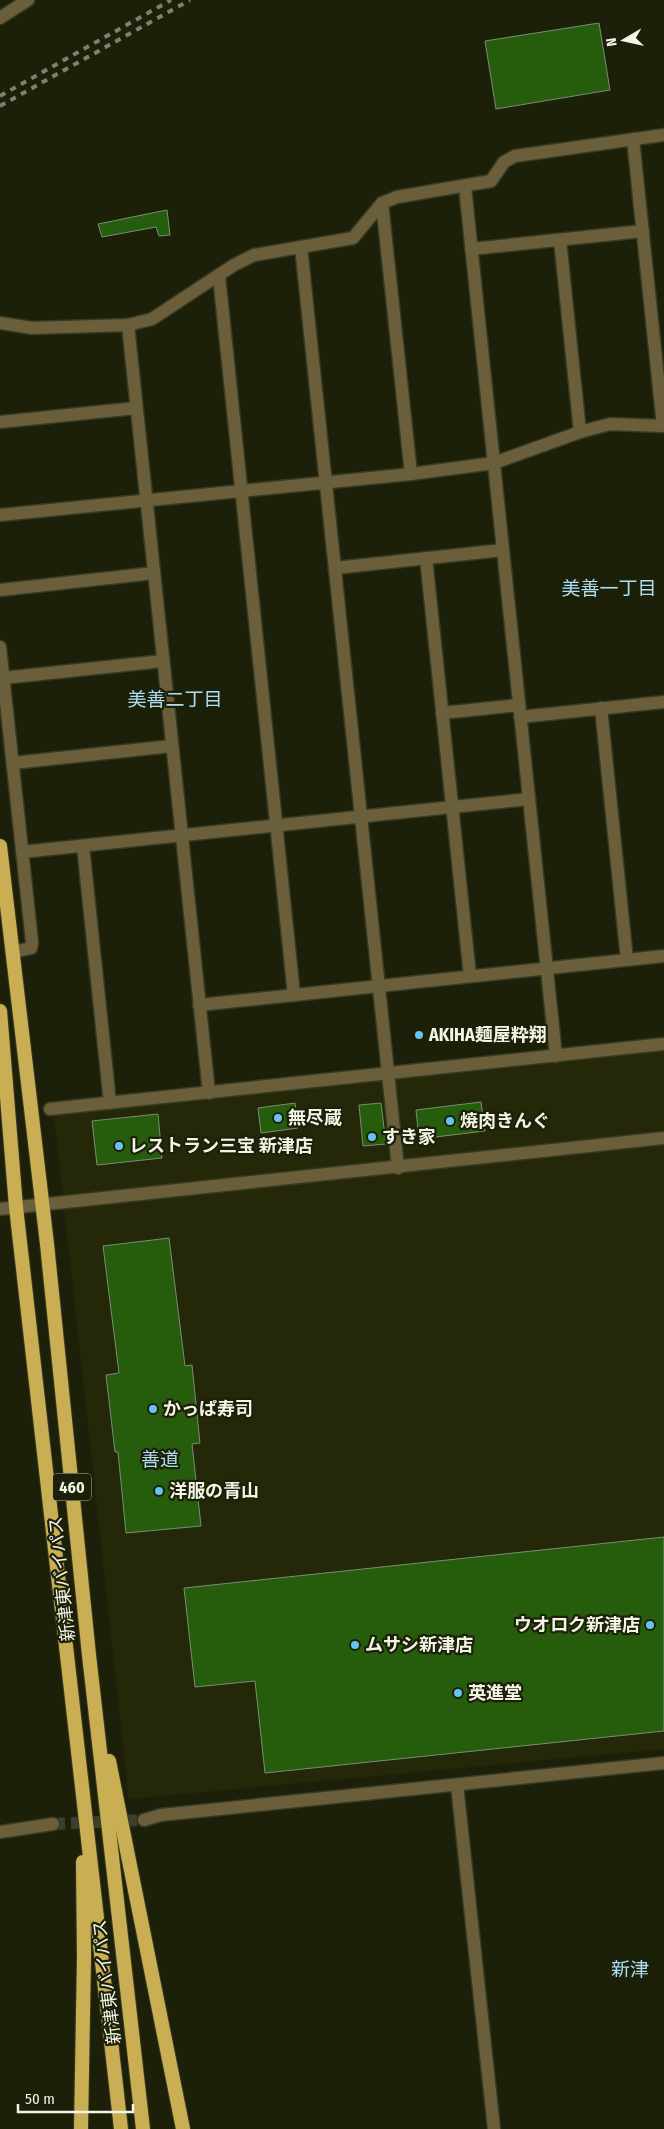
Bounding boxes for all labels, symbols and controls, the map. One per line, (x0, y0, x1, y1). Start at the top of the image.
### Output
north arrow (599, 15, 649, 65)
text: N (603, 36, 621, 47)
district label: 美善一丁目 (561, 577, 657, 600)
district label: 美善二丁目 (127, 688, 223, 711)
place label: AKIHA麺屋粋翔 (428, 1024, 547, 1046)
marker: AKIHA麺屋粋翔 (413, 1029, 425, 1041)
place label: 無尽蔵 (288, 1107, 342, 1129)
place label: 焼肉きんぐ (460, 1110, 550, 1132)
marker: 無尽蔵 (272, 1112, 284, 1124)
marker: 焼肉きんぐ (444, 1115, 456, 1127)
place label: すき家 (382, 1126, 436, 1148)
marker: すき家 (366, 1131, 378, 1143)
place label: レストラン三宝 新津店 (129, 1135, 313, 1157)
marker: レストラン三宝 新津店 (113, 1140, 125, 1152)
place label: かっぱ寿司 (163, 1398, 253, 1420)
marker: かっぱ寿司 (147, 1403, 159, 1415)
district label: 善道 (141, 1448, 179, 1471)
road number: 460 (53, 1474, 91, 1500)
place label: 洋服の青山 (169, 1480, 259, 1502)
marker: 洋服の青山 (153, 1485, 165, 1497)
street label: 新津東バイパス (44, 1515, 80, 1643)
place label: ウオロク新津店 (514, 1614, 640, 1636)
marker: ウオロク新津店 (644, 1619, 656, 1631)
place label: ムサシ新津店 (365, 1634, 473, 1656)
marker: ムサシ新津店 (349, 1639, 361, 1651)
place label: 英進堂 (468, 1682, 522, 1704)
marker: 英進堂 (452, 1687, 464, 1699)
street label: 新津東バイパス (88, 1918, 126, 2046)
district label: 新津 (611, 1958, 649, 1981)
scale bar (18, 2082, 132, 2114)
text: 50 m (25, 2090, 55, 2108)

